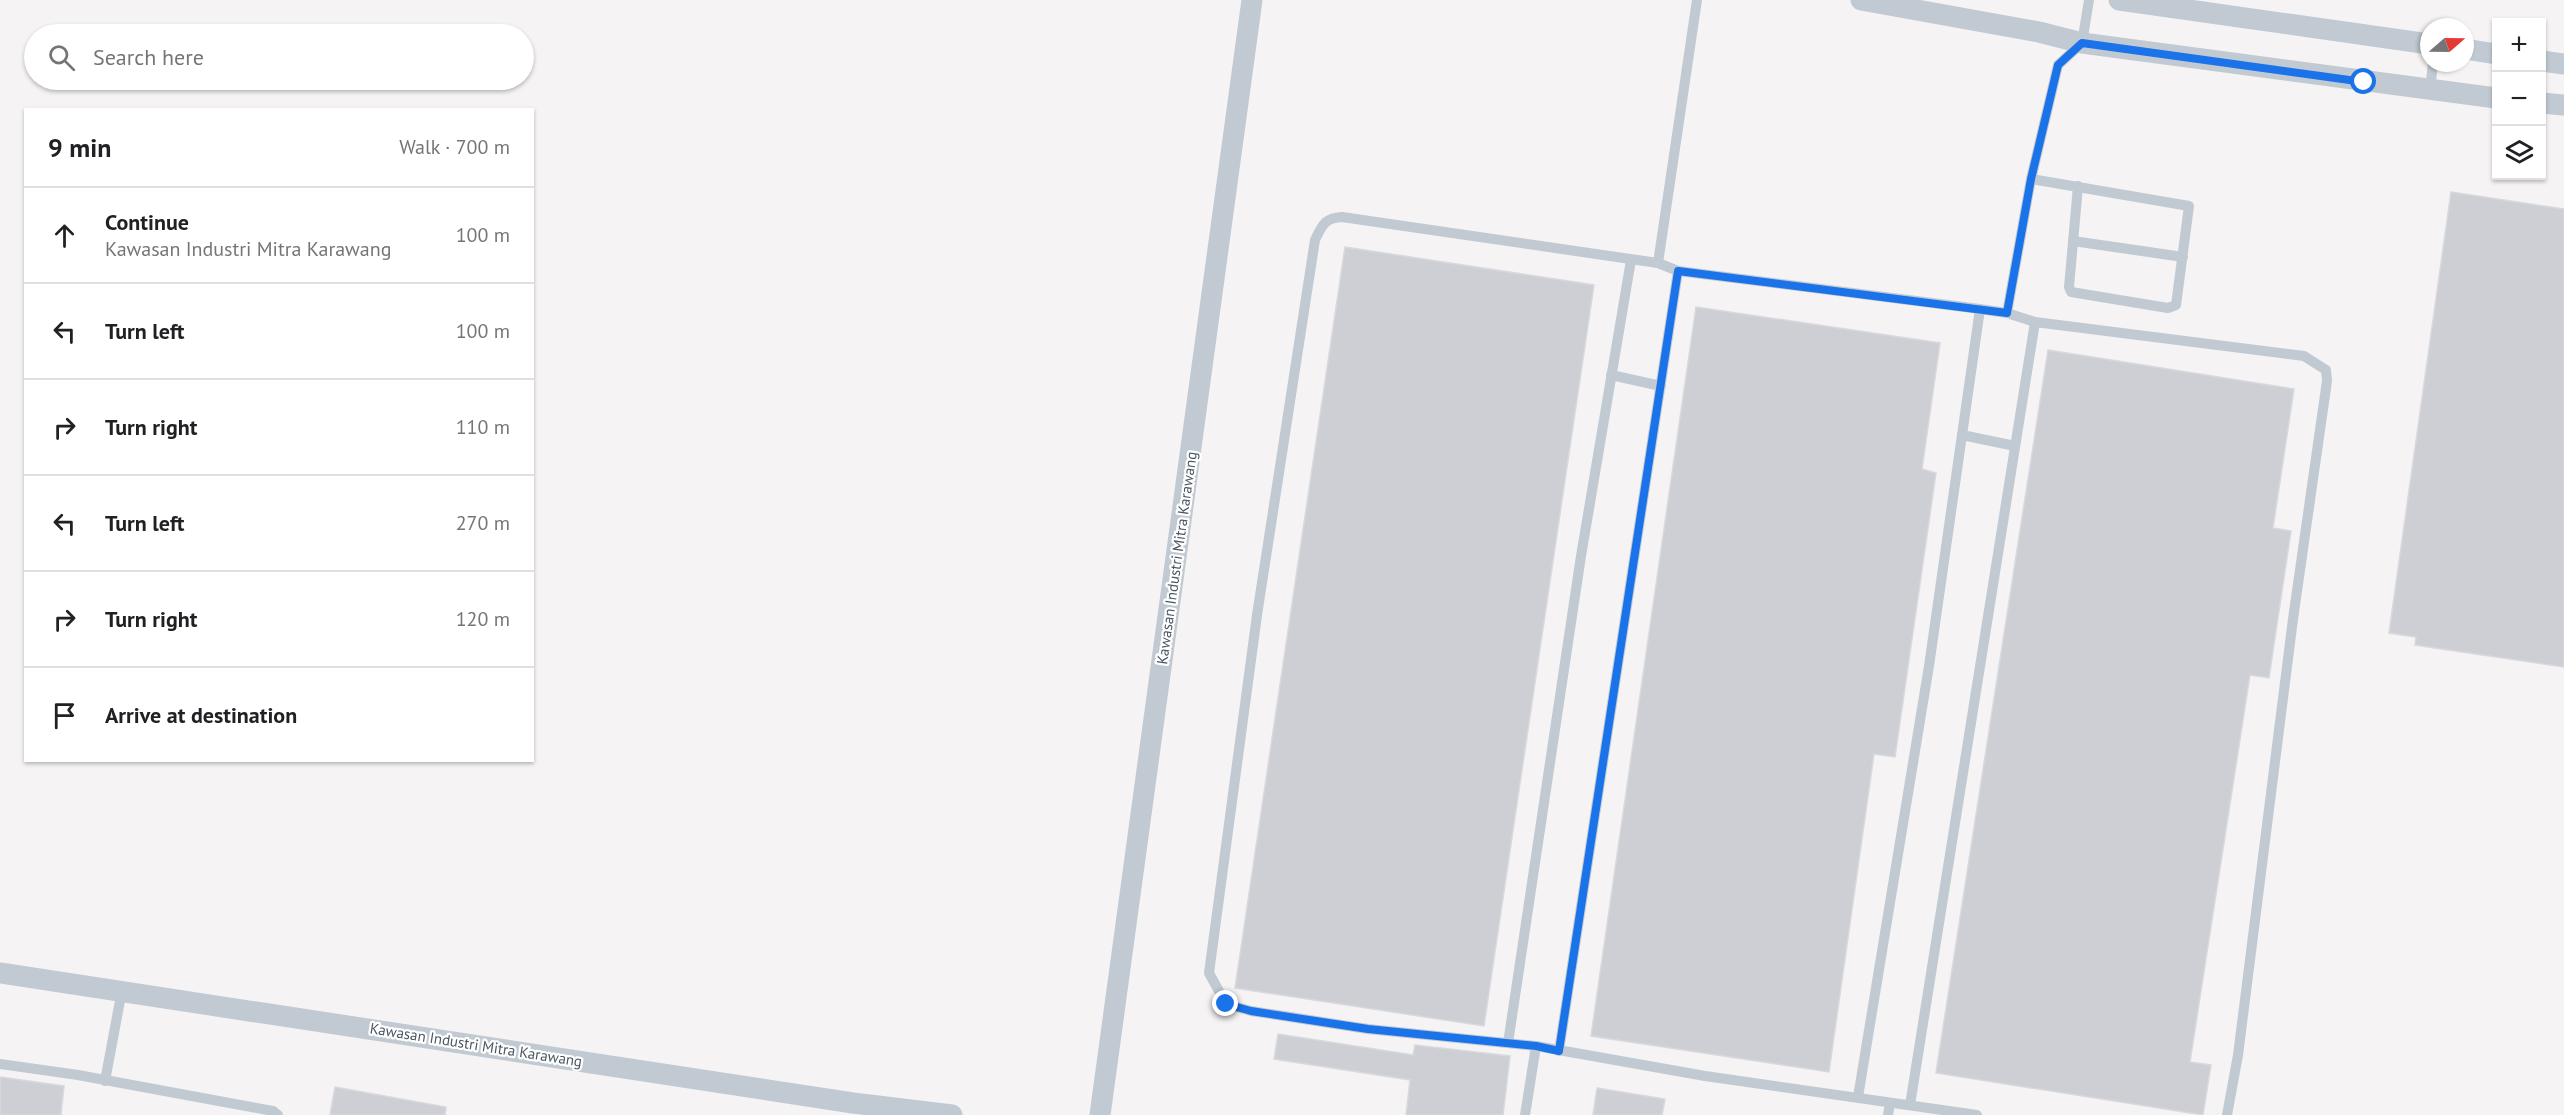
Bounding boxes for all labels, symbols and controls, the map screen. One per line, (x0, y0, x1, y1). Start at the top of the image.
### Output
north arrow (2420, 18, 2474, 72)
map controls (2492, 18, 2546, 180)
button: + (2492, 18, 2546, 72)
search box (24, 24, 534, 90)
icon: search (45, 41, 78, 74)
text: Search here (93, 43, 204, 71)
route start (2350, 68, 2376, 94)
button: − (2492, 72, 2546, 126)
button: layers (2492, 126, 2546, 180)
text: 9 min (48, 131, 111, 164)
text: Walk · 700 m (399, 134, 510, 160)
text: Continue (105, 208, 189, 236)
icon: ahead (48, 219, 81, 252)
text: 100 m (456, 222, 510, 248)
text: Kawasan Industri Mitra Karawang (105, 236, 391, 262)
icon: left (48, 315, 81, 348)
text: Turn left (105, 317, 185, 345)
text: 100 m (456, 318, 510, 344)
icon: right (48, 411, 81, 444)
text: Turn right (105, 413, 197, 441)
text: 110 m (456, 414, 510, 440)
street label: Kawasan Industri Mitra Karawang (1152, 450, 1201, 666)
icon: left (48, 507, 81, 540)
text: Turn left (105, 509, 185, 537)
text: 270 m (456, 510, 510, 536)
icon: right (48, 603, 81, 636)
text: Turn right (105, 605, 197, 633)
text: 120 m (456, 606, 510, 632)
icon: arrive (48, 699, 81, 732)
text: Arrive at destination (105, 701, 297, 729)
route end (1212, 990, 1238, 1016)
street label: Kawasan Industri Mitra Karawang (369, 1018, 584, 1071)

